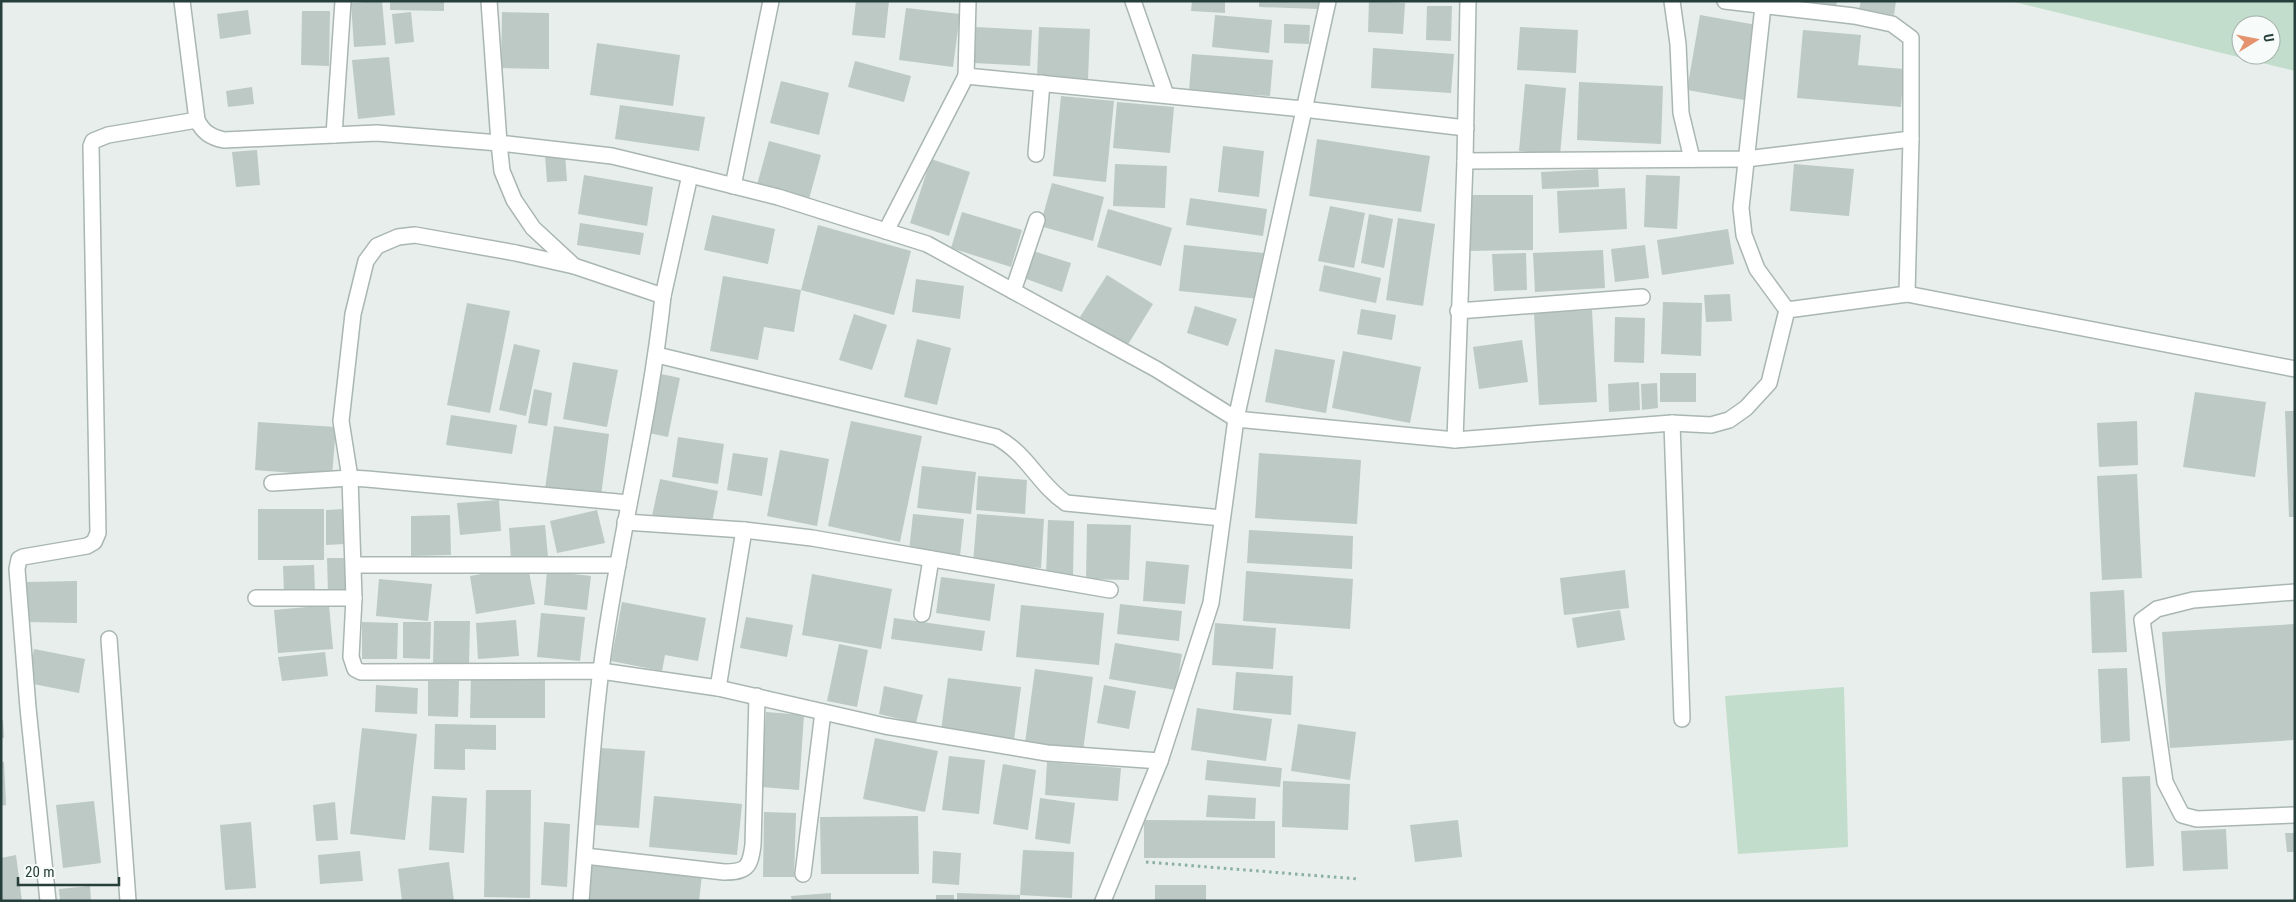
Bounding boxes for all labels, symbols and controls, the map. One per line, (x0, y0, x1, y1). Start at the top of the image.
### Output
north arrow (2231, 15, 2281, 65)
text: U (2260, 32, 2277, 43)
scale bar (18, 854, 119, 886)
text: 20 m (25, 863, 55, 881)

